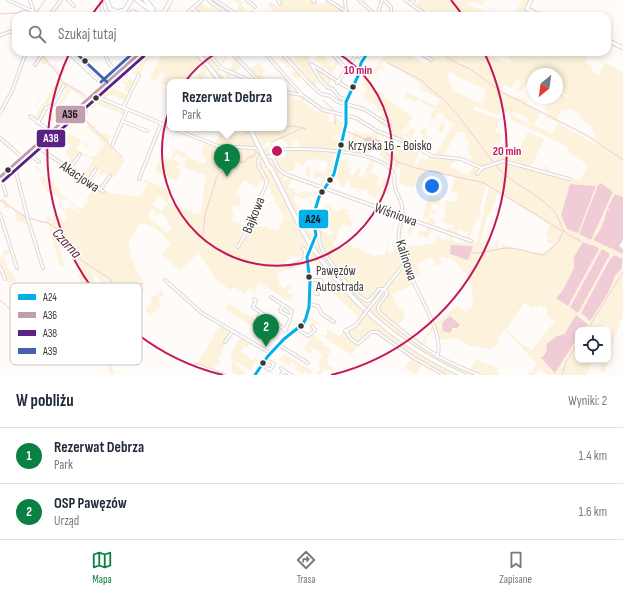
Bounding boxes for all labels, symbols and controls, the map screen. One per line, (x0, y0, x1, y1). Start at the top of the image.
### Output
search box (12, 12, 611, 56)
icon: search (26, 23, 48, 45)
text: Szukaj tutaj (58, 25, 116, 44)
unlabelled marker (80, 56, 90, 66)
text: 10 min (344, 63, 372, 78)
north arrow (527, 68, 563, 104)
popup (167, 79, 287, 131)
unlabelled marker (348, 82, 358, 92)
text: Rezerwat Debrza (182, 88, 272, 107)
unlabelled marker (91, 93, 101, 103)
line badge: A36 (55, 105, 86, 124)
text: Park (182, 107, 201, 123)
text: A36 (61, 108, 78, 121)
line badge: A38 (36, 129, 66, 148)
text: A38 (42, 132, 59, 145)
place label: Krzyska 16 - Boisko (348, 138, 432, 154)
marker: Krzyska 16 - Boisko (336, 140, 346, 150)
pin: 1 (214, 144, 240, 177)
centre of rings (270, 144, 284, 158)
text: 20 min (493, 144, 521, 159)
street label: Akacjowa (56, 157, 103, 196)
unlabelled marker (3, 165, 13, 175)
unlabelled marker (325, 175, 335, 185)
your location (422, 176, 442, 196)
unlabelled marker (317, 187, 327, 197)
street label: Bajkowa (238, 194, 268, 236)
street label: Wiśniowa (372, 199, 419, 230)
line badge: A24 (298, 209, 329, 229)
text: A24 (304, 213, 321, 226)
water label: Czarna (48, 224, 85, 263)
street label: Kalinowa (392, 238, 421, 283)
place label: Pawęzów Autostrada (315, 263, 364, 295)
marker: Pawęzów Autostrada (304, 272, 314, 282)
legend (10, 283, 142, 365)
text: A24 (42, 291, 57, 304)
text: A36 (42, 309, 57, 322)
pin: 2 (253, 314, 279, 347)
unlabelled marker (296, 321, 306, 331)
text: A38 (42, 327, 57, 340)
map controls (575, 327, 611, 363)
button: locate (575, 327, 611, 363)
text: A39 (42, 345, 57, 358)
unlabelled marker (258, 358, 268, 368)
text: W pobliżu (16, 391, 74, 411)
text: Wyniki: 2 (568, 393, 607, 409)
text: Rezerwat Debrza (54, 438, 144, 457)
text: 1 (26, 448, 32, 464)
text: 1.4 km (579, 448, 607, 464)
text: Park (54, 457, 73, 473)
text: OSP Pawęzów (54, 494, 127, 513)
text: 2 (26, 504, 32, 520)
text: 1.6 km (579, 504, 607, 520)
text: Urząd (54, 513, 79, 529)
tab: Mapa (91, 549, 113, 586)
tab: Trasa (295, 549, 317, 586)
tab: Zapisane (499, 549, 532, 586)

